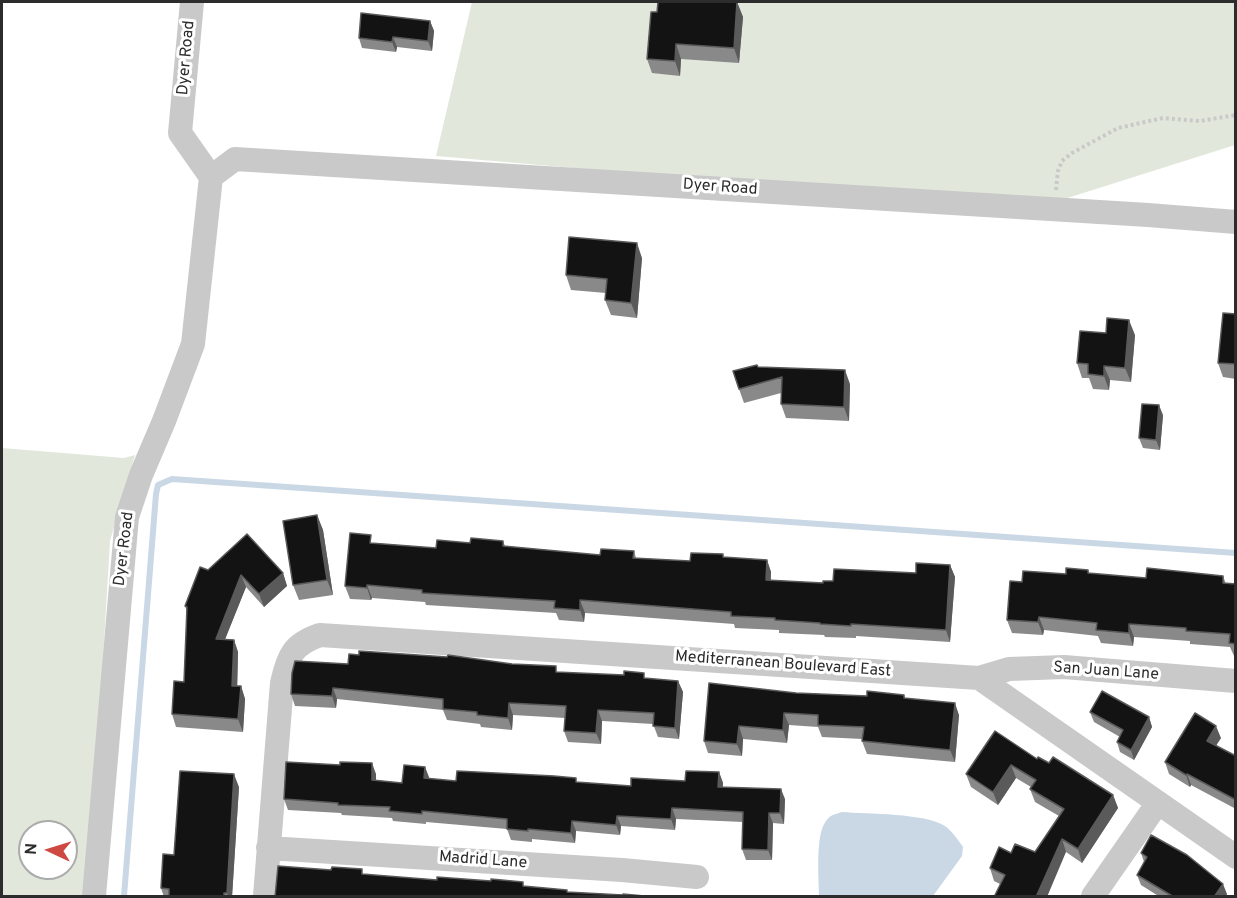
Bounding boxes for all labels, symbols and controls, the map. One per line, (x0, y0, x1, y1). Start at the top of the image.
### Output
street label: Dyer Road (174, 20, 200, 96)
street label: Dyer Road (682, 176, 758, 200)
street label: Dyer Road (111, 511, 139, 587)
street label: Mediterranean Boulevard East (674, 648, 892, 682)
street label: San Juan Lane (1053, 659, 1159, 685)
north arrow (18, 820, 78, 880)
text: N (22, 842, 42, 855)
street label: Madrid Lane (438, 848, 528, 874)

